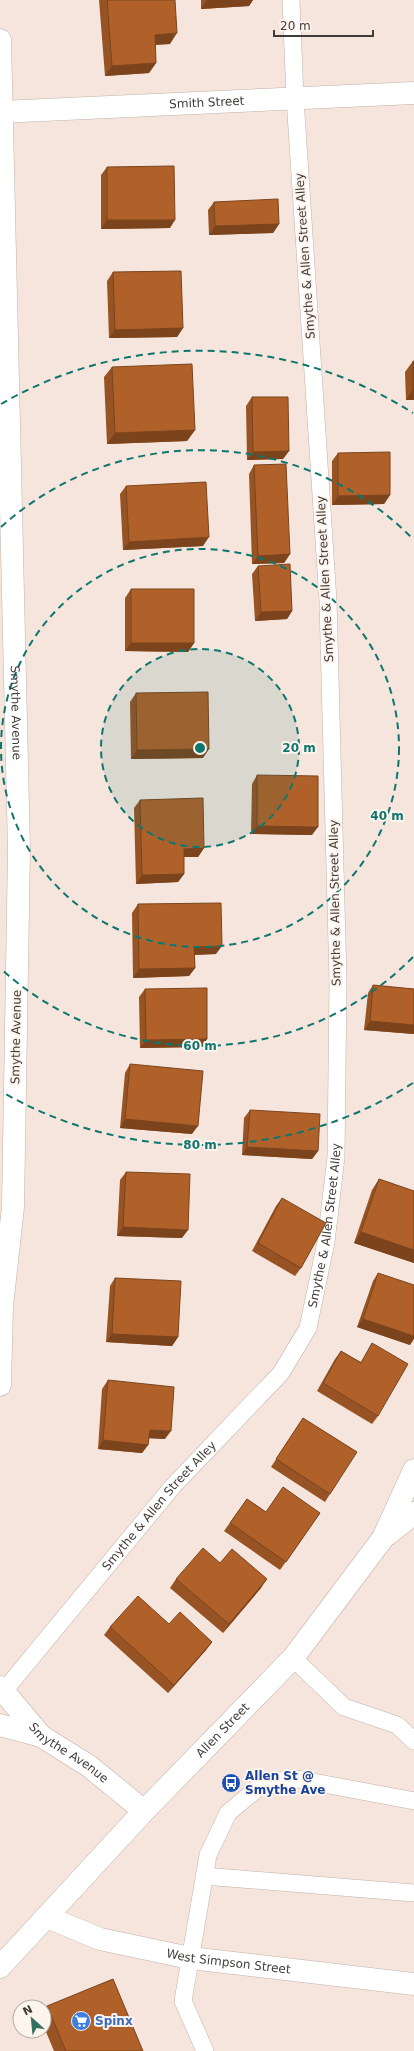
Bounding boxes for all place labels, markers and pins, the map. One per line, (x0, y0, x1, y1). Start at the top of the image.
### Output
centre of rings (193, 741, 207, 755)
place label: Allen St @ Smythe Ave (245, 1769, 325, 1797)
bus stop icon: Allen St @ Smythe Ave (220, 1772, 242, 1794)
supermarket icon: Spinx (70, 2010, 92, 2032)
place label: Spinx (95, 2014, 133, 2028)

